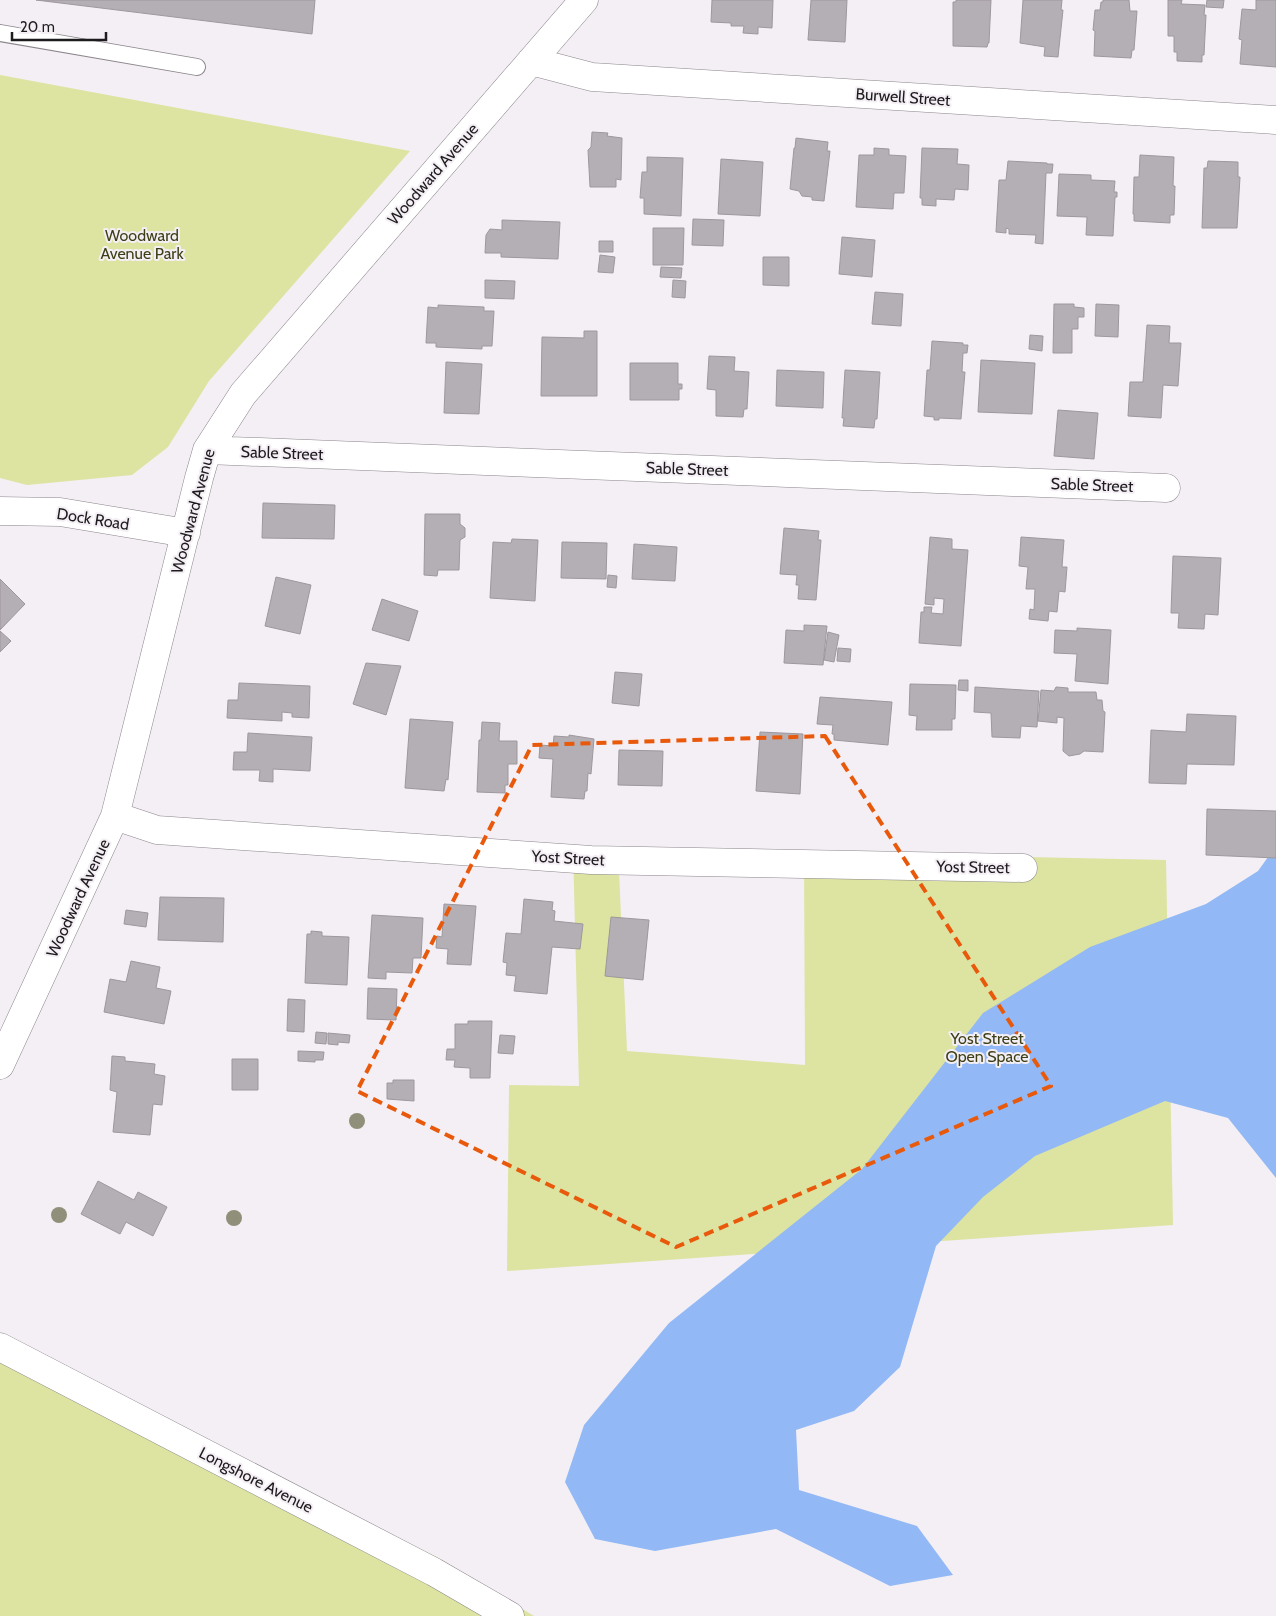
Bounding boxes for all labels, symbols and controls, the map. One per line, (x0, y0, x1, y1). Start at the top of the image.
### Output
scale bar (12, 10, 106, 42)
text: 20 m (20, 18, 55, 36)
street label: Burwell Street (855, 84, 952, 110)
street label: Woodward Avenue (384, 119, 482, 229)
park label: Woodward Avenue Park (100, 226, 184, 263)
street label: Sable Street (240, 442, 324, 464)
street label: Woodward Avenue (167, 447, 219, 575)
street label: Sable Street (645, 458, 729, 480)
street label: Sable Street (1050, 474, 1134, 496)
street label: Dock Road (55, 504, 131, 534)
street label: Woodward Avenue (42, 836, 114, 960)
street label: Yost Street (530, 847, 606, 869)
street label: Yost Street (935, 857, 1010, 877)
park label: Yost Street Open Space (945, 1029, 1029, 1066)
street label: Longshore Avenue (196, 1443, 316, 1517)

